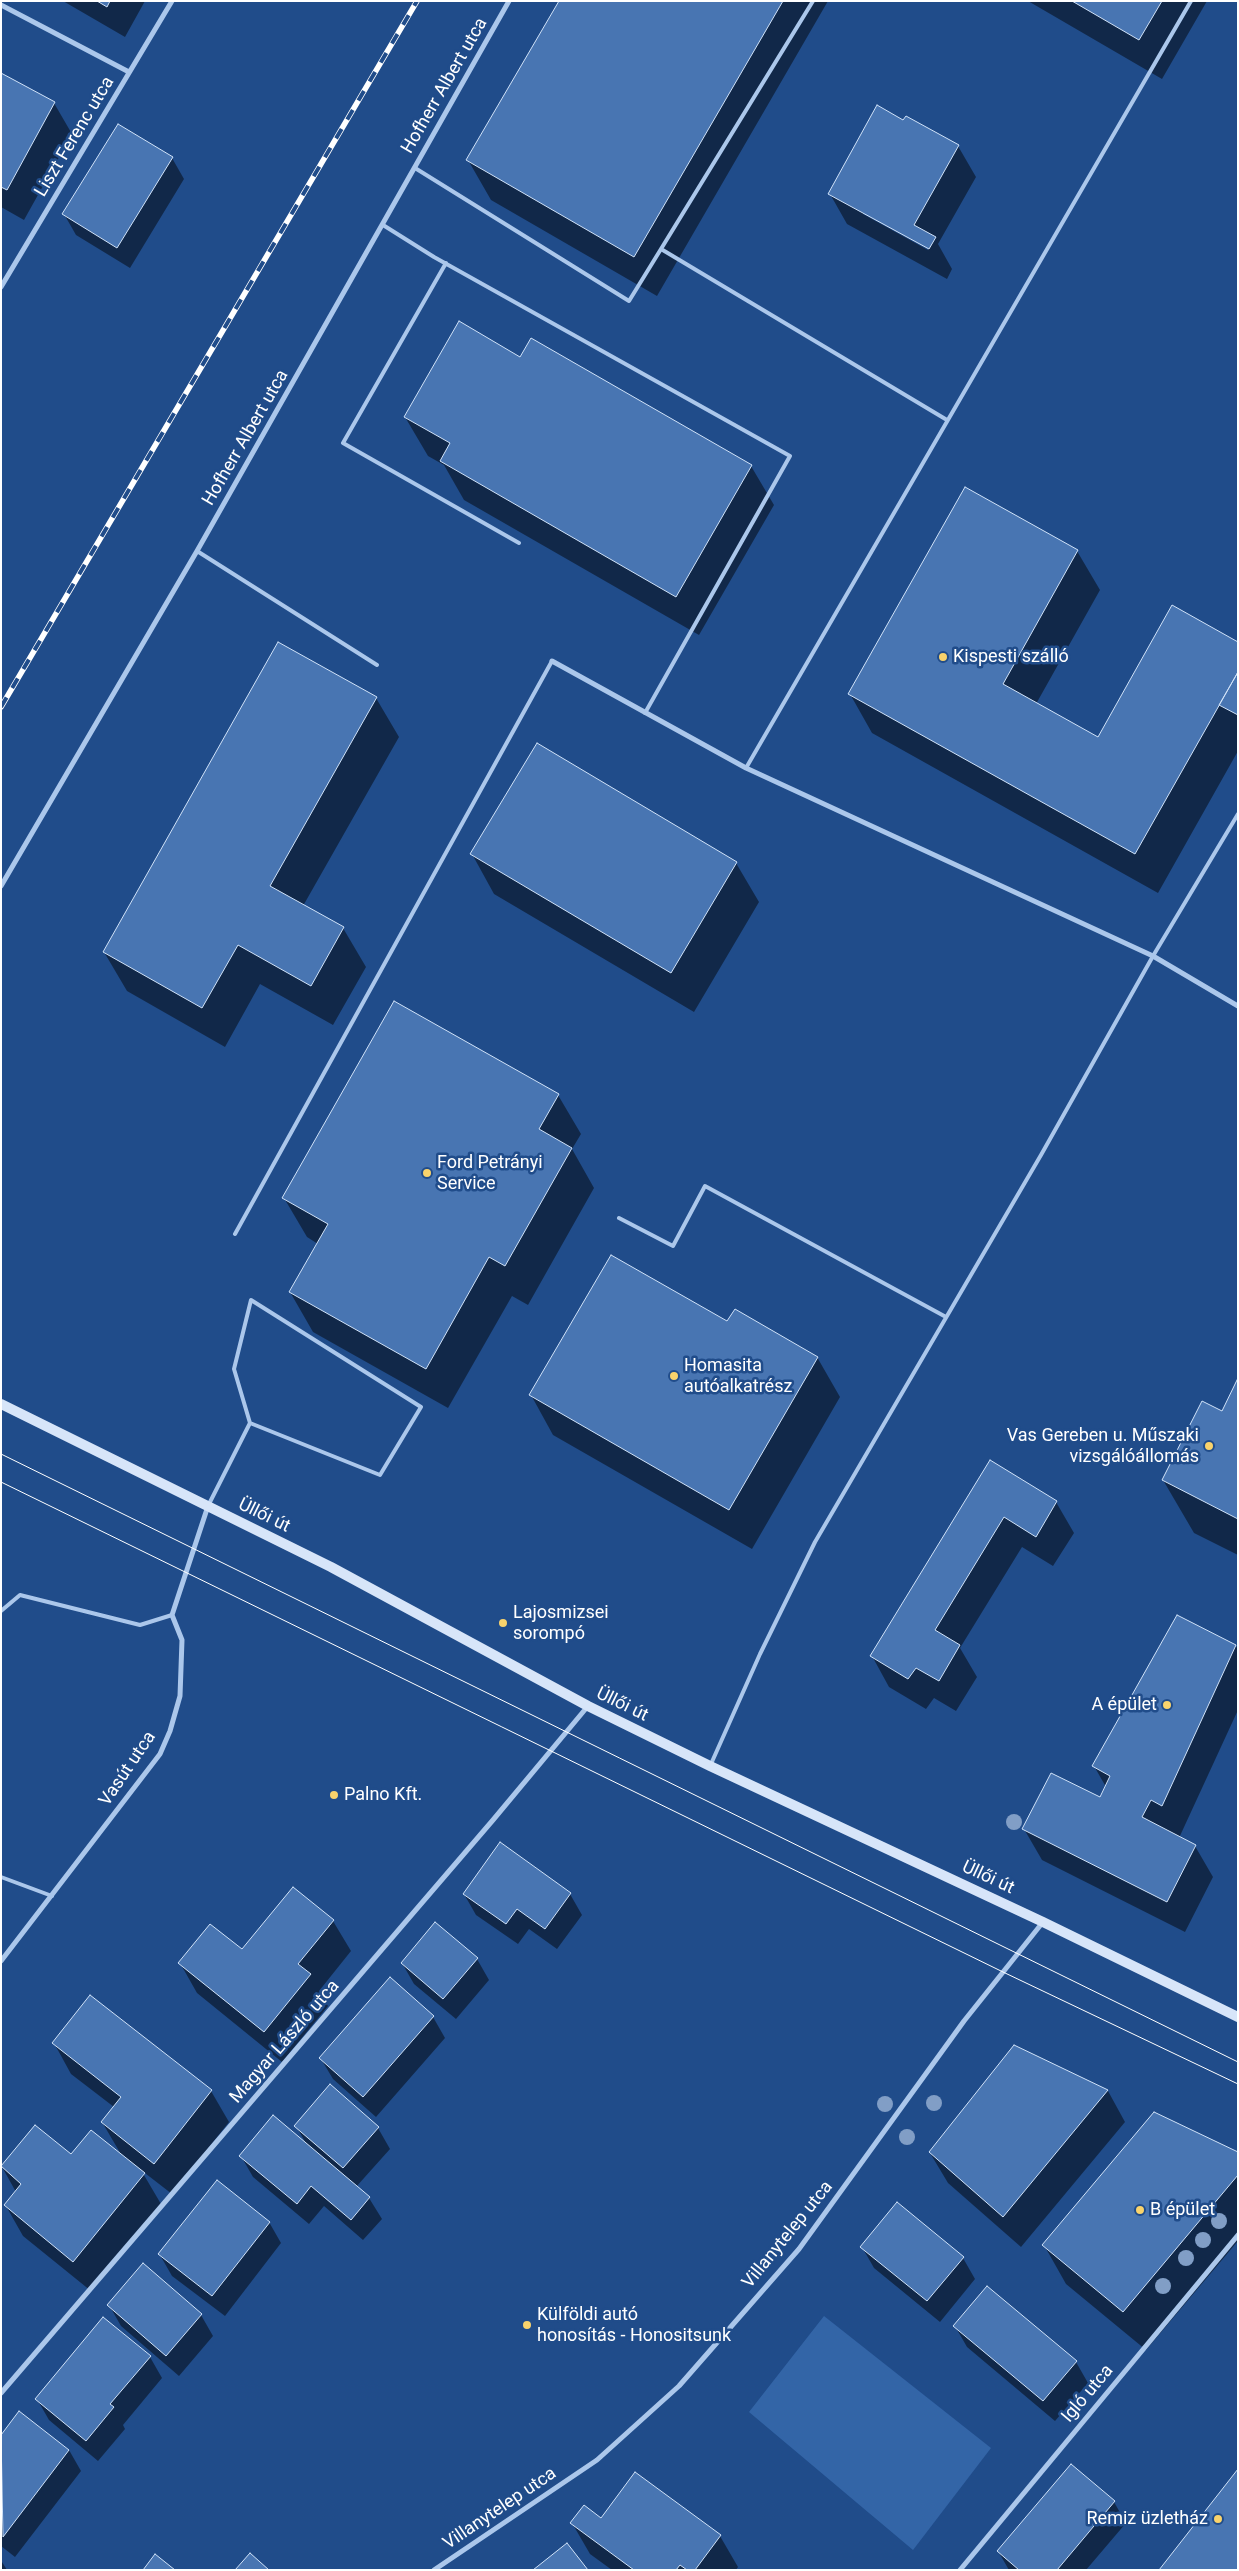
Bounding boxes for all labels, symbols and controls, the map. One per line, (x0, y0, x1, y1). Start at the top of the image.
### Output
street label: Hofherr Albert utca (397, 14, 493, 158)
street label: Liszt Ferenc utca (31, 73, 119, 201)
street label: Hofherr Albert utca (198, 366, 294, 510)
place label: Kispesti szálló (953, 646, 1069, 668)
marker: Kispesti szálló (937, 651, 949, 663)
place label: Ford Petrányi Service (437, 1152, 543, 1194)
marker: Ford Petrányi Service (421, 1167, 433, 1179)
place label: Homasita autóalkatrész (684, 1355, 792, 1398)
marker: Homasita autóalkatrész (668, 1370, 680, 1382)
place label: Vas Gereben u. Műszaki vizsgálóállomás (1007, 1425, 1199, 1468)
marker: Vas Gereben u. Műszaki vizsgálóállomás (1203, 1440, 1215, 1452)
street label: Üllői út (234, 1494, 294, 1538)
place label: Lajosmizsei sorompó (513, 1602, 609, 1645)
marker: Lajosmizsei sorompó (497, 1617, 509, 1629)
street label: Üllői út (592, 1683, 652, 1727)
place label: A épület (1091, 1694, 1157, 1716)
marker: A épület (1161, 1699, 1173, 1711)
street label: Vasút utca (95, 1728, 161, 1810)
place label: Palno Kft. (344, 1784, 422, 1806)
marker: Palno Kft. (328, 1789, 340, 1801)
street label: Üllői út (958, 1857, 1018, 1899)
street label: Magyar László utca (226, 1976, 344, 2108)
street label: Villanytelep utca (738, 2177, 838, 2293)
place label: B épület (1150, 2199, 1215, 2221)
marker: B épület (1134, 2204, 1146, 2216)
place label: Külföldi autó honosítás - Honositsunk (537, 2304, 731, 2346)
marker: Külföldi autó honosítás - Honositsunk (521, 2319, 533, 2331)
street label: Igló utca (1058, 2361, 1118, 2427)
street label: Villanytelep utca (439, 2463, 561, 2555)
place label: Remiz üzletház (1087, 2508, 1208, 2530)
marker: Remiz üzletház (1212, 2513, 1224, 2525)

